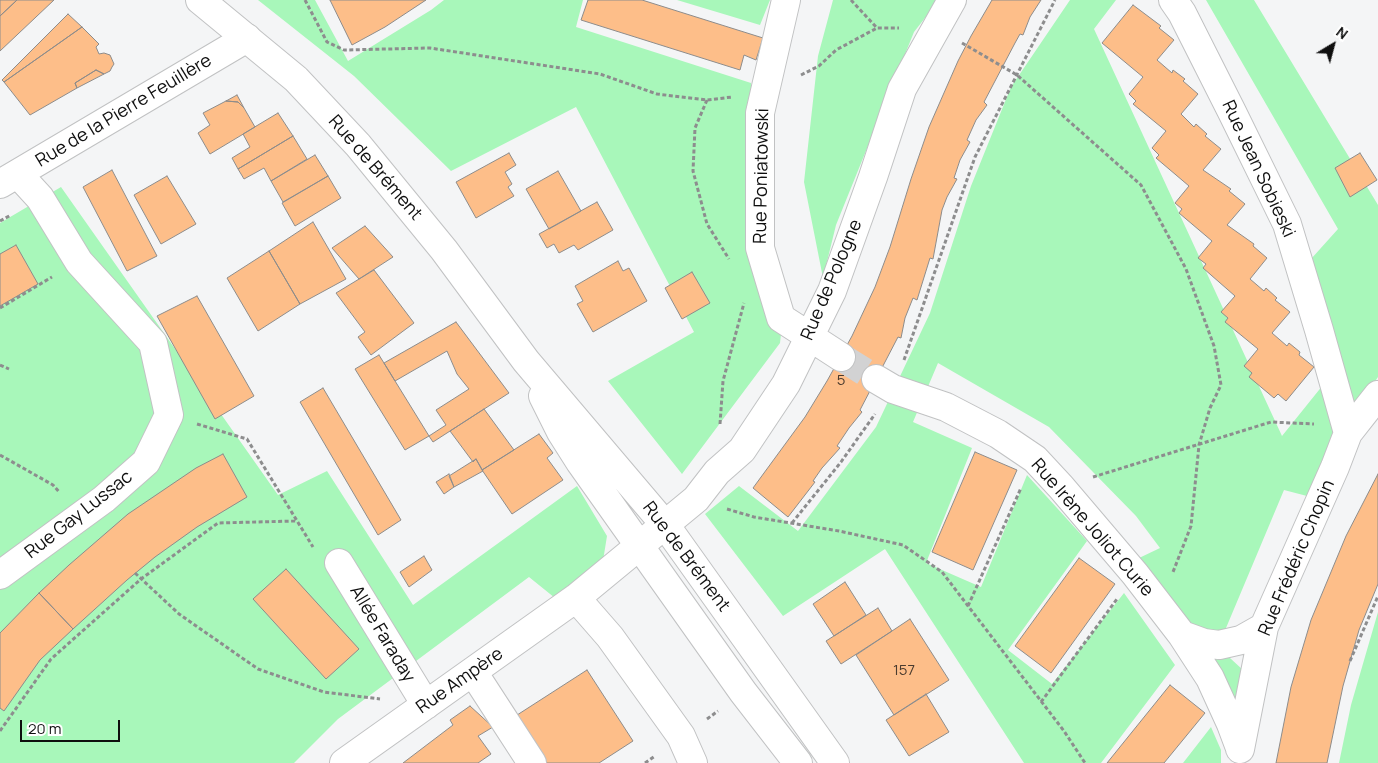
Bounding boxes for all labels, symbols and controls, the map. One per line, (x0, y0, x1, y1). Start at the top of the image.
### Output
north arrow (1308, 20, 1358, 70)
text: N (1333, 22, 1352, 43)
street label: Rue de la Pierre Feuillère (32, 50, 216, 172)
street label: Rue Jean Sobieski (1217, 97, 1299, 241)
street label: Rue Poniatowski (750, 108, 774, 244)
street label: Rue de Brément (324, 111, 426, 225)
street label: Rue de Pologne (797, 216, 867, 344)
house number: 5 (837, 372, 845, 390)
street label: Rue Irène Joliot Curie (1026, 455, 1158, 601)
street label: Rue Gay Lussac (21, 466, 137, 564)
street label: Rue Frédéric Chopin (1254, 477, 1340, 639)
street label: Rue de Brément (638, 498, 734, 616)
street label: Allée Faraday (345, 582, 419, 686)
street label: Rue Ampère (413, 643, 507, 719)
house number: 157 (893, 662, 915, 680)
scale bar (22, 710, 122, 742)
text: 20 m (28, 718, 61, 739)

